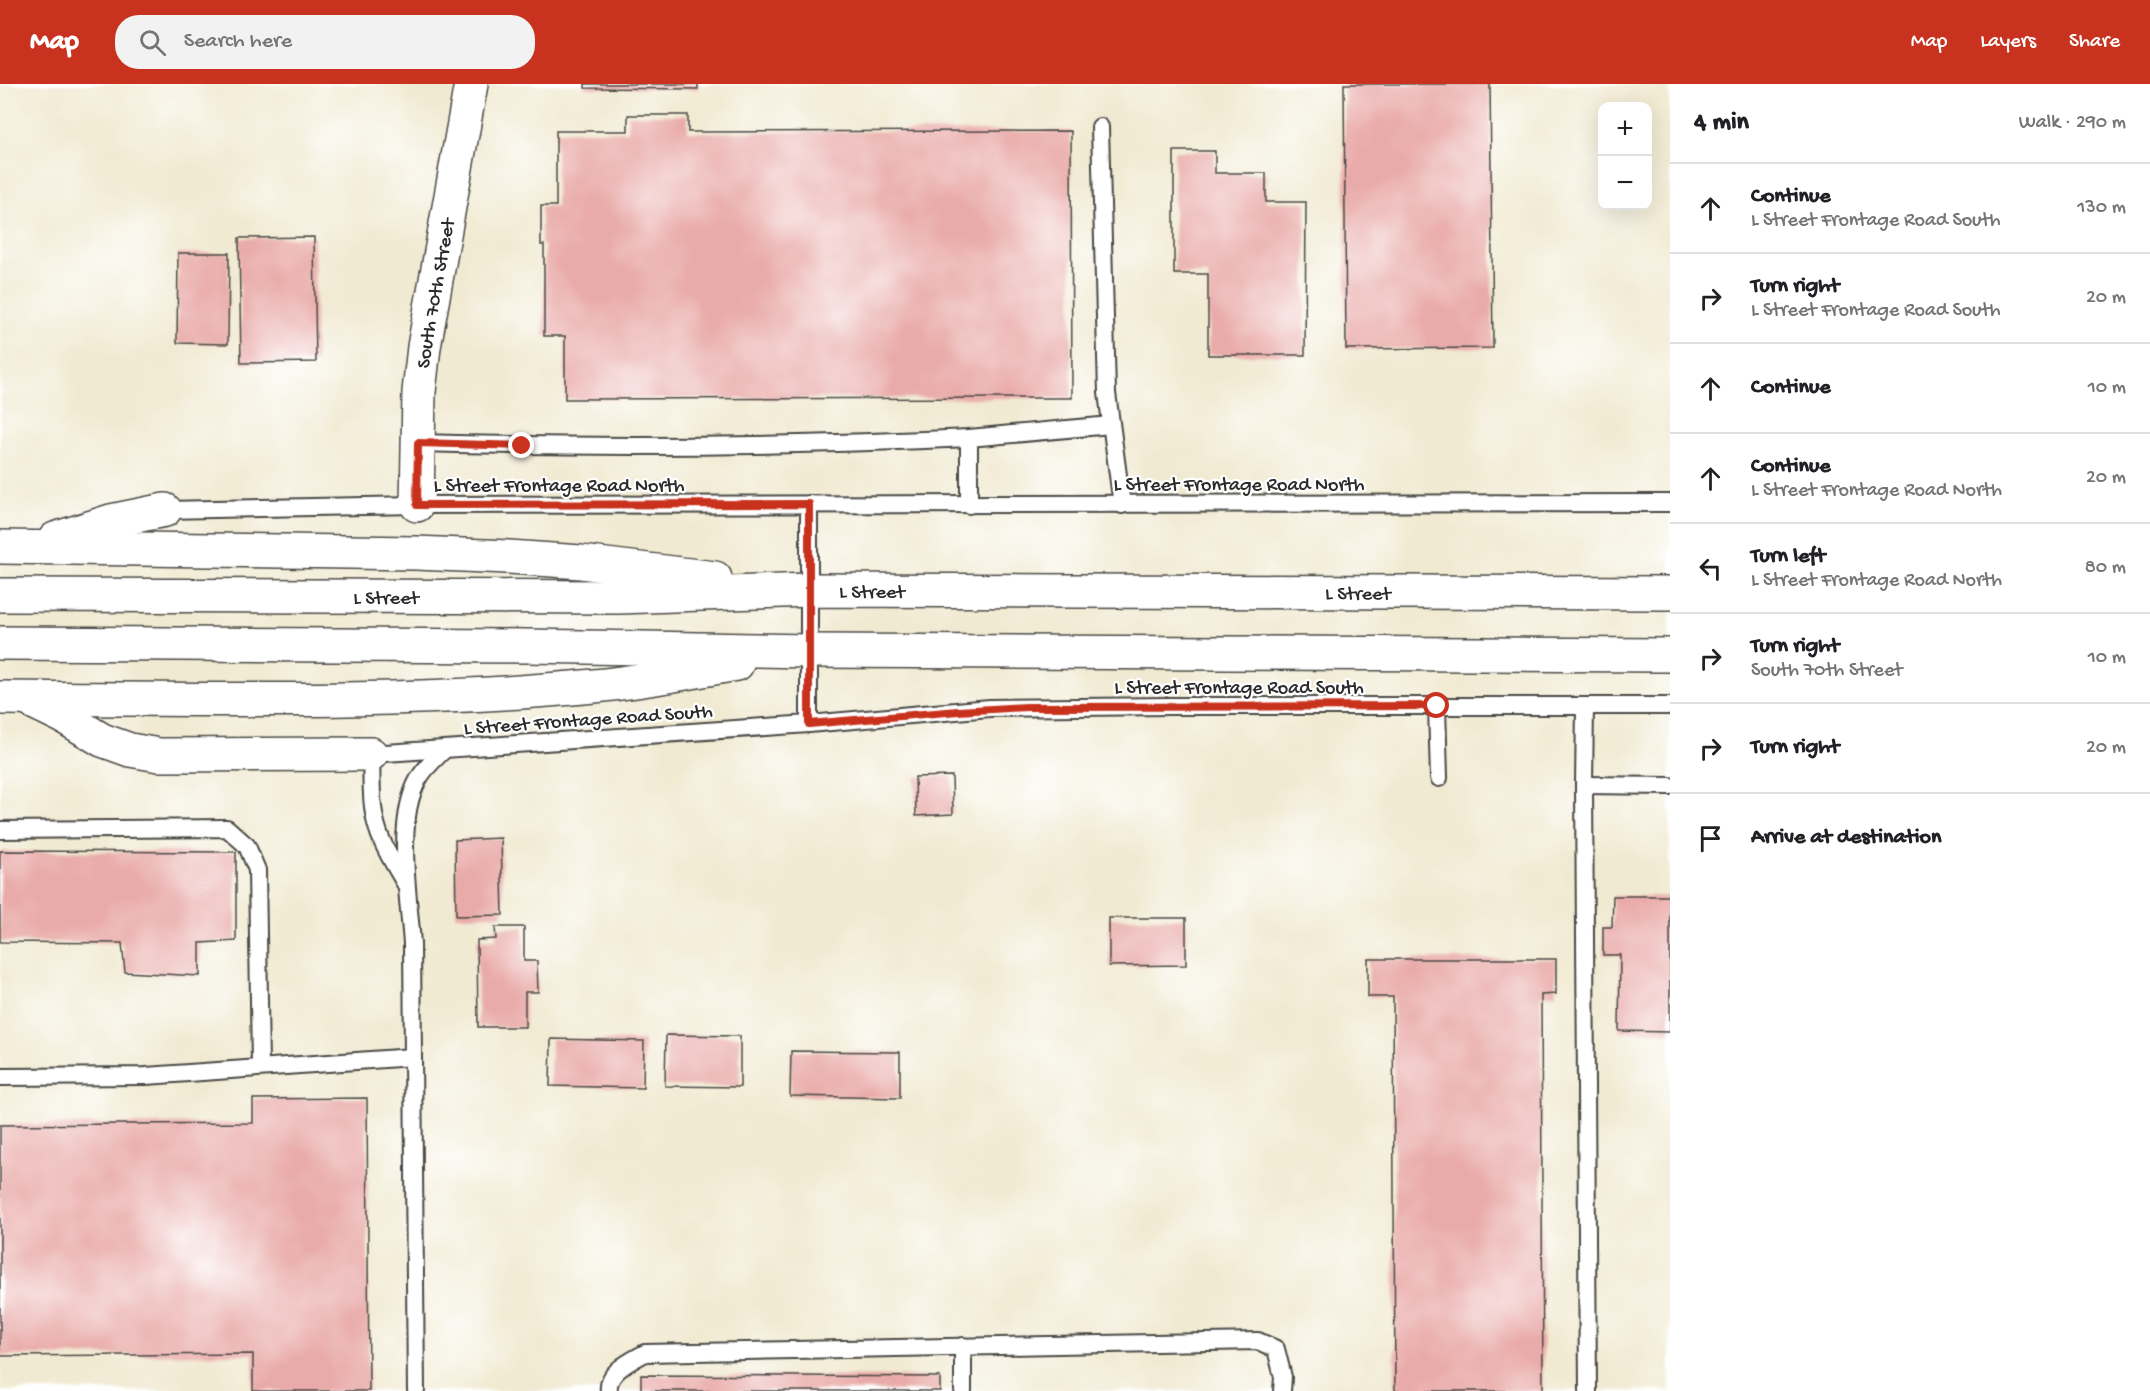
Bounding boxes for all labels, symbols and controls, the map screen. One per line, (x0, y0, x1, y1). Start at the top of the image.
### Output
search box (115, 15, 535, 69)
text: Map (30, 26, 79, 59)
icon: search (136, 26, 169, 59)
text: Search here (184, 29, 292, 55)
text: Map (1911, 30, 1947, 55)
text: Layers (1980, 30, 2036, 55)
text: Share (2069, 30, 2120, 55)
map controls (1598, 102, 1652, 210)
button: + (1598, 102, 1652, 156)
text: 4 min (1694, 108, 1749, 139)
text: Walk · 290 m (2019, 112, 2126, 135)
button: − (1598, 156, 1652, 210)
text: Continue (1751, 184, 1831, 210)
icon: ahead (1694, 192, 1727, 225)
text: 130 m (2077, 197, 2126, 220)
text: L Street Frontage Road South (1751, 210, 2000, 233)
street label: South 70th Street (414, 215, 462, 370)
text: Turn right (1751, 274, 1839, 300)
icon: right (1694, 282, 1727, 315)
text: 20 m (2086, 287, 2126, 310)
text: L Street Frontage Road South (1751, 300, 2000, 323)
icon: ahead (1694, 372, 1727, 405)
text: Continue (1751, 375, 1831, 401)
text: 10 m (2088, 377, 2126, 400)
route end (508, 432, 534, 458)
text: Continue (1751, 454, 1831, 480)
icon: ahead (1694, 462, 1727, 495)
text: 20 m (2086, 467, 2126, 490)
street label: L Street Frontage Road North (1114, 475, 1365, 498)
street label: L Street Frontage Road North (434, 476, 685, 499)
text: L Street Frontage Road North (1751, 480, 2002, 503)
text: Turn left (1751, 544, 1825, 570)
icon: left (1694, 552, 1727, 585)
text: 80 m (2085, 557, 2126, 580)
text: L Street Frontage Road North (1751, 570, 2002, 593)
street label: L Street (839, 582, 906, 605)
street label: L Street (1325, 584, 1392, 607)
street label: L Street (353, 588, 421, 611)
text: Turn right (1751, 634, 1839, 660)
icon: right (1694, 642, 1727, 675)
text: 10 m (2088, 647, 2126, 670)
text: South 70th Street (1751, 660, 1902, 683)
street label: L Street Frontage Road South (1114, 678, 1364, 701)
route start (1423, 692, 1449, 718)
street label: L Street Frontage Road South (463, 701, 714, 742)
icon: right (1694, 732, 1727, 765)
text: Turn right (1751, 735, 1839, 761)
text: 20 m (2086, 737, 2126, 760)
icon: arrive (1694, 822, 1727, 855)
text: Arrive at destination (1751, 825, 1941, 851)

